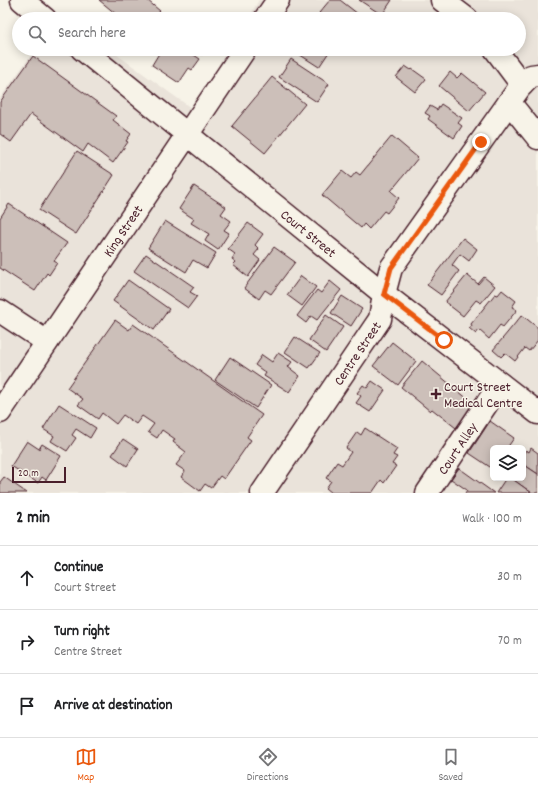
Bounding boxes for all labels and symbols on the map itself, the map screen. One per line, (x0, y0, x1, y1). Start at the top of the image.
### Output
route end (472, 133, 490, 151)
street label: King Street (99, 202, 149, 262)
street label: Court Street (275, 206, 340, 263)
street label: Centre Street (330, 318, 387, 390)
route start (435, 331, 453, 349)
place label: Court Street Medical Centre (444, 378, 522, 414)
marker: Court Street Medical Centre (431, 389, 441, 399)
street label: Court Alley (434, 419, 484, 479)
scale bar (12, 465, 66, 484)

